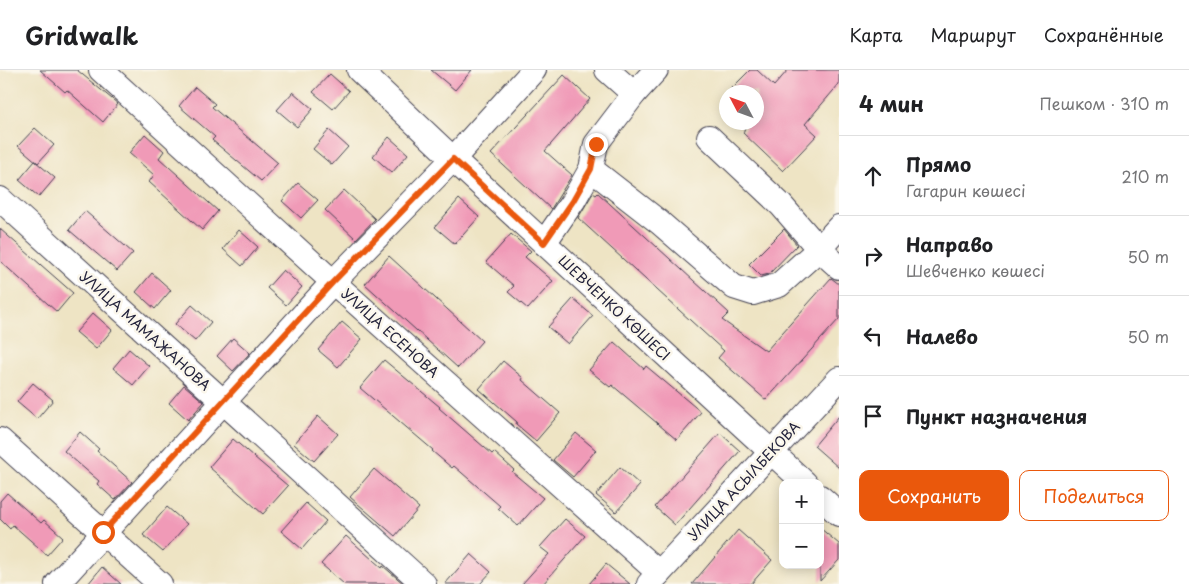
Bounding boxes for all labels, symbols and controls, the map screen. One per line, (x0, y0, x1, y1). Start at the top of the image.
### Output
text: Gridwalk (25, 17, 138, 53)
text: Карта (850, 21, 902, 48)
text: Маршрут (930, 21, 1016, 48)
text: Сохранённые (1044, 21, 1164, 48)
north arrow (719, 85, 764, 130)
text: 4 мин (859, 87, 924, 119)
text: Пешком · 310 m (1040, 91, 1169, 115)
route end (585, 133, 608, 156)
text: Прямо (906, 150, 971, 178)
icon: ahead (859, 162, 887, 190)
text: 210 m (1121, 164, 1169, 188)
text: Гагарин көшесі (906, 178, 1026, 202)
text: Направо (906, 230, 993, 258)
icon: right (859, 242, 887, 270)
text: 50 m (1128, 244, 1169, 268)
street label: ШЕВЧЕНКО КӨШЕСІ (554, 250, 675, 365)
text: Шевченко көшесі (906, 258, 1045, 282)
street label: УЛИЦА МАМАЖАНОВА (75, 266, 215, 395)
street label: УЛИЦА ЕСЕНОВА (337, 283, 444, 382)
icon: left (859, 322, 887, 350)
text: Налево (906, 322, 978, 350)
text: 50 m (1128, 324, 1169, 348)
icon: arrive (859, 402, 887, 430)
text: Пункт назначения (906, 402, 1087, 430)
street label: УЛИЦА АСЫЛБЕКОВА (683, 416, 805, 545)
button: Сохранить (859, 470, 1009, 521)
button: Поделиться (1019, 470, 1169, 521)
map controls (779, 479, 824, 569)
button: + (779, 479, 824, 524)
route start (92, 521, 115, 544)
button: − (779, 524, 824, 569)

